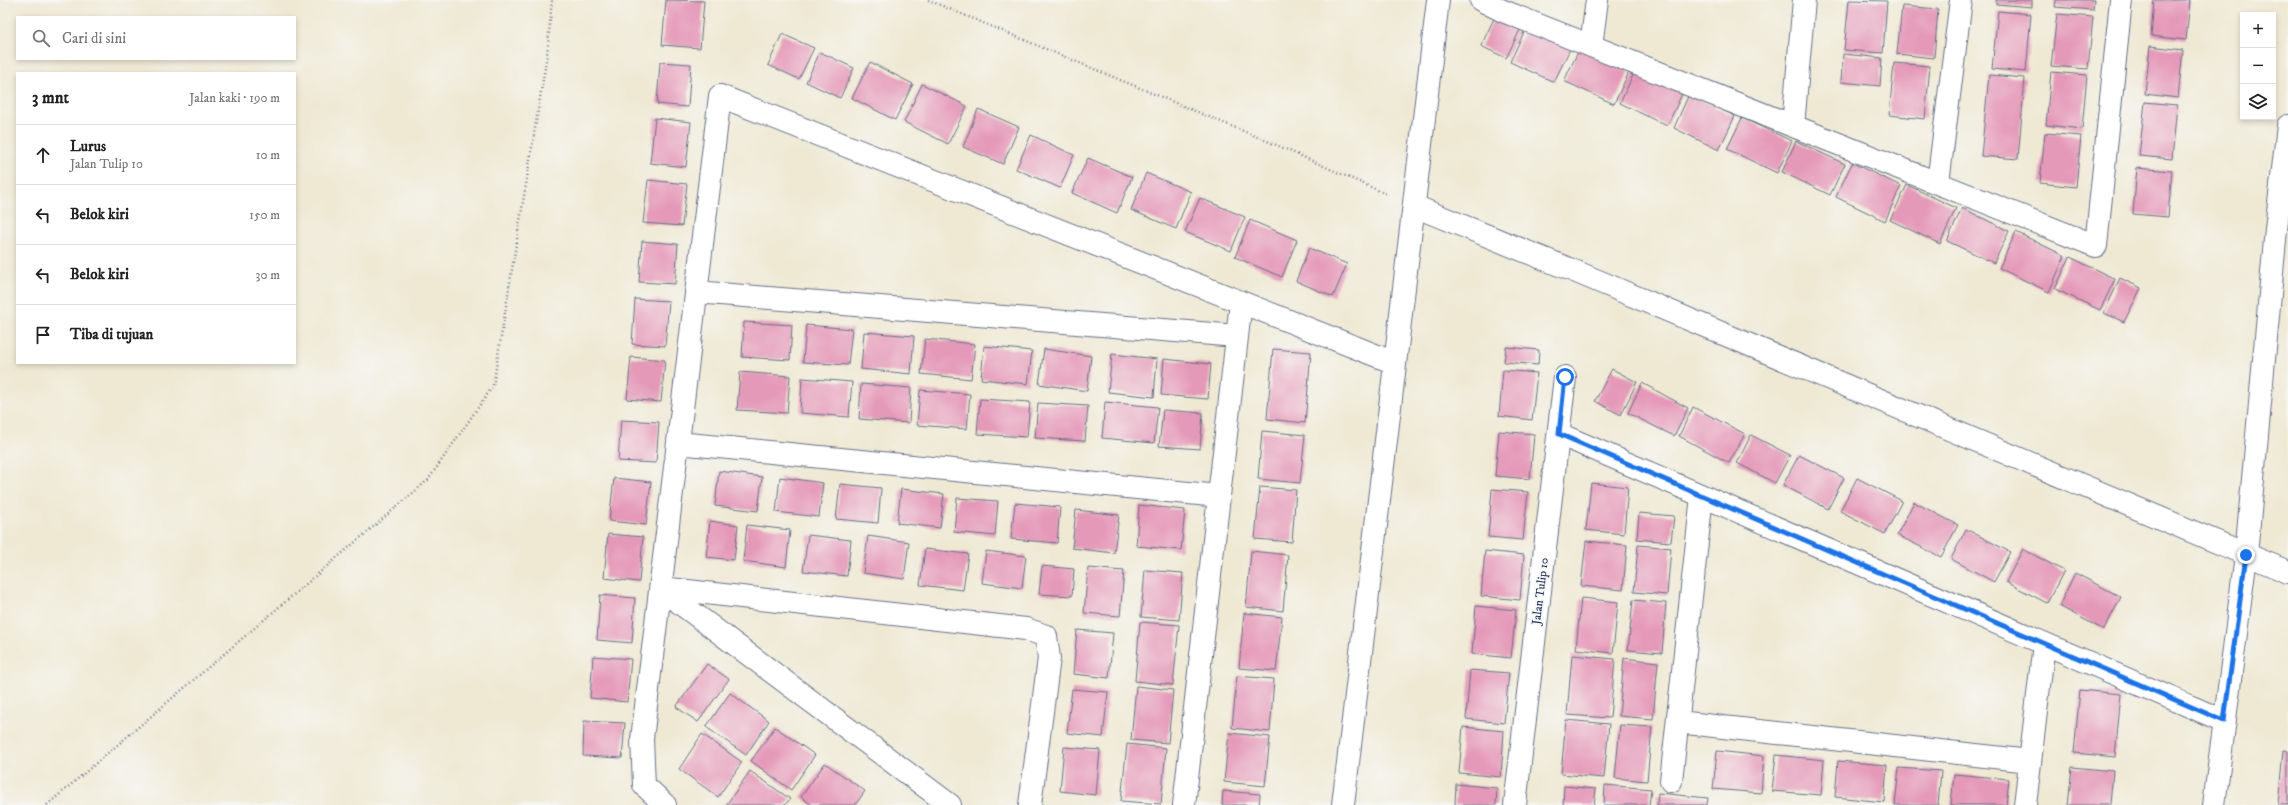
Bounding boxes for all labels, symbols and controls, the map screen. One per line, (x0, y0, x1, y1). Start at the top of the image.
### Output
map controls (2240, 12, 2276, 120)
button: + (2240, 12, 2276, 48)
search box (16, 16, 296, 60)
icon: search (30, 27, 52, 49)
text: Cari di sini (62, 29, 126, 48)
button: − (2240, 48, 2276, 84)
button: layers (2240, 84, 2276, 120)
text: 3 mnt (32, 87, 69, 109)
text: Jalan kaki · 190 m (189, 90, 280, 106)
text: Lurus (70, 137, 106, 156)
icon: ahead (32, 144, 54, 166)
text: 10 m (256, 147, 280, 163)
text: Jalan Tulip 10 (70, 156, 143, 172)
icon: left (32, 204, 54, 226)
text: Belok kiri (70, 205, 129, 224)
text: 150 m (249, 207, 280, 223)
icon: left (32, 264, 54, 286)
text: Belok kiri (70, 265, 129, 284)
text: 30 m (256, 267, 280, 283)
icon: arrive (32, 324, 54, 346)
text: Tiba di tujuan (70, 325, 153, 344)
route start (1556, 368, 1574, 386)
route end (2237, 546, 2255, 564)
street label: Jalan Tulip 10 (1529, 557, 1552, 626)

